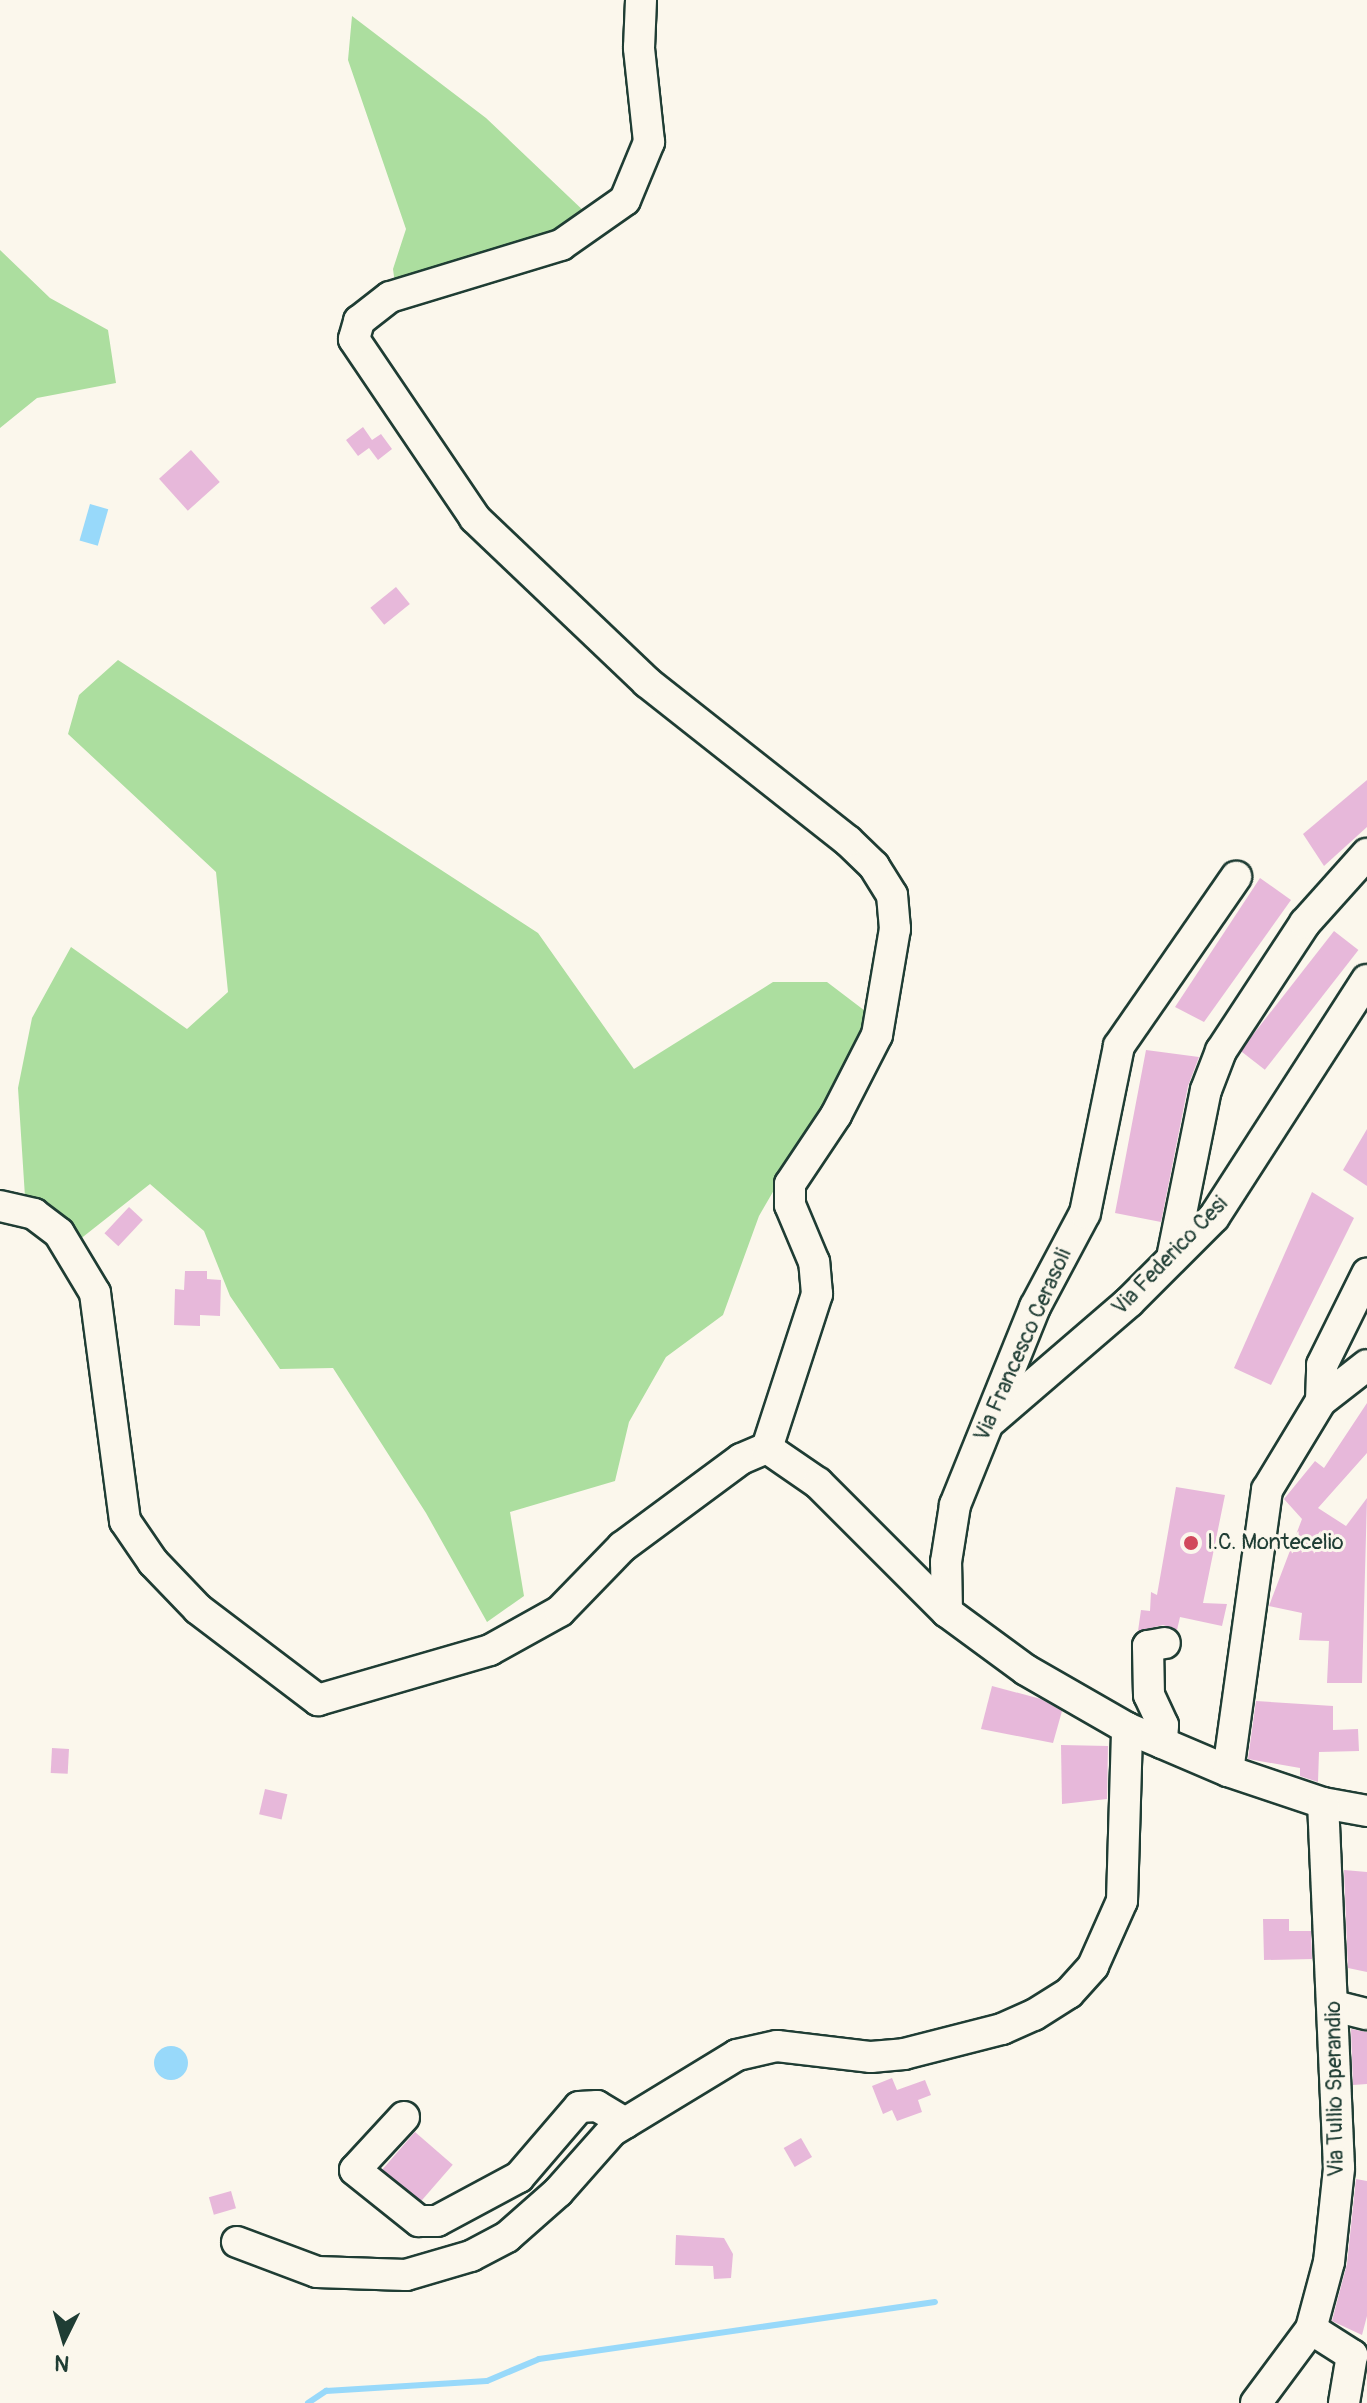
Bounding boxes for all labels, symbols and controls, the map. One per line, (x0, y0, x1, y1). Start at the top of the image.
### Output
street label: Via Federico Cesi (1107, 1191, 1233, 1321)
street label: Via Francesco Cerasoli (969, 1245, 1077, 1445)
place label: I.C. Montecelio (1207, 1530, 1344, 1556)
marker: I.C. Montecelio (1182, 1534, 1200, 1552)
street label: Via Tullio Sperandio (1320, 2001, 1350, 2177)
north arrow (24, 2299, 104, 2379)
text: N (53, 2348, 71, 2378)

